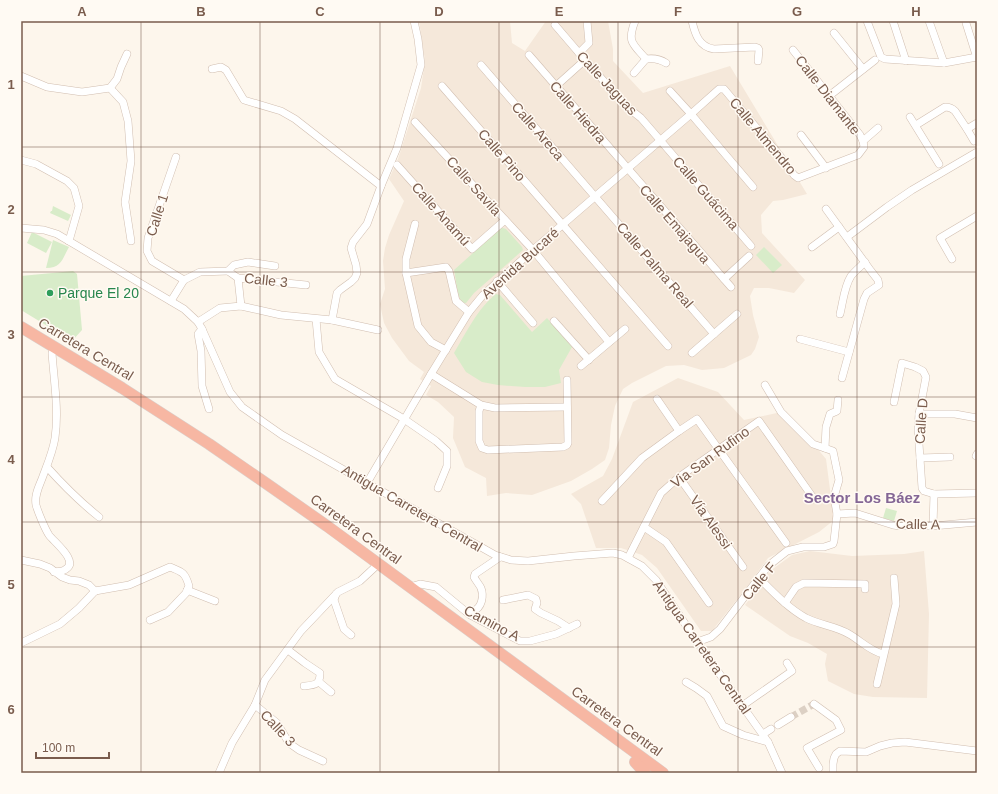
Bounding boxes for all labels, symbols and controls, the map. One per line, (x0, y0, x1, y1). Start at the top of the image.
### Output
text: A (77, 4, 87, 19)
text: B (196, 4, 206, 19)
text: C (315, 4, 325, 19)
text: D (434, 4, 444, 19)
text: E (555, 4, 564, 19)
text: F (674, 4, 682, 19)
text: G (792, 4, 802, 19)
text: H (911, 4, 921, 19)
street label: Calle Jaguas (574, 48, 640, 118)
street label: Calle Diamante (792, 52, 864, 138)
text: 1 (7, 77, 15, 92)
street label: Calle Hiedra (547, 78, 609, 146)
street label: Calle Almendro (726, 94, 800, 178)
street label: Calle Areca (508, 99, 568, 163)
street label: Calle Pino (475, 126, 529, 184)
street label: Calle Savila (443, 153, 505, 219)
street label: Calle Guácima (670, 153, 742, 233)
street label: Calle Anamú (408, 179, 474, 249)
street label: Calle Emajagua (637, 181, 714, 267)
street label: Calle 1 (143, 192, 171, 238)
text: 2 (7, 202, 15, 217)
street label: Calle Palma Real (613, 219, 697, 311)
street label: Avenida Bucaré (478, 224, 562, 302)
street label: Calle 3 (243, 270, 289, 290)
place label: Parque El 20 (58, 285, 139, 301)
marker: Parque El 20 (45, 288, 55, 298)
street label: Carretera Central (36, 314, 136, 384)
text: 3 (7, 327, 15, 342)
street label: Calle D (911, 398, 931, 444)
street label: Via San Rufino (668, 423, 753, 491)
text: 4 (7, 452, 15, 467)
street label: Antigua Carretera Central (339, 461, 485, 555)
district label: Sector Los Báez (804, 489, 920, 506)
street label: Carretera Central (307, 490, 405, 568)
street label: Vía Alessi (687, 492, 735, 552)
street label: Calle A (896, 516, 941, 532)
street label: Calle F (739, 559, 779, 603)
text: 5 (7, 577, 15, 592)
street label: Antigua Carretera Central (650, 577, 754, 717)
street label: Camino A (461, 602, 523, 645)
street label: Carretera Central (569, 683, 665, 759)
text: 6 (7, 702, 15, 717)
street label: Calle 3 (257, 707, 299, 750)
scale bar (36, 734, 109, 760)
text: 100 m (42, 741, 75, 755)

